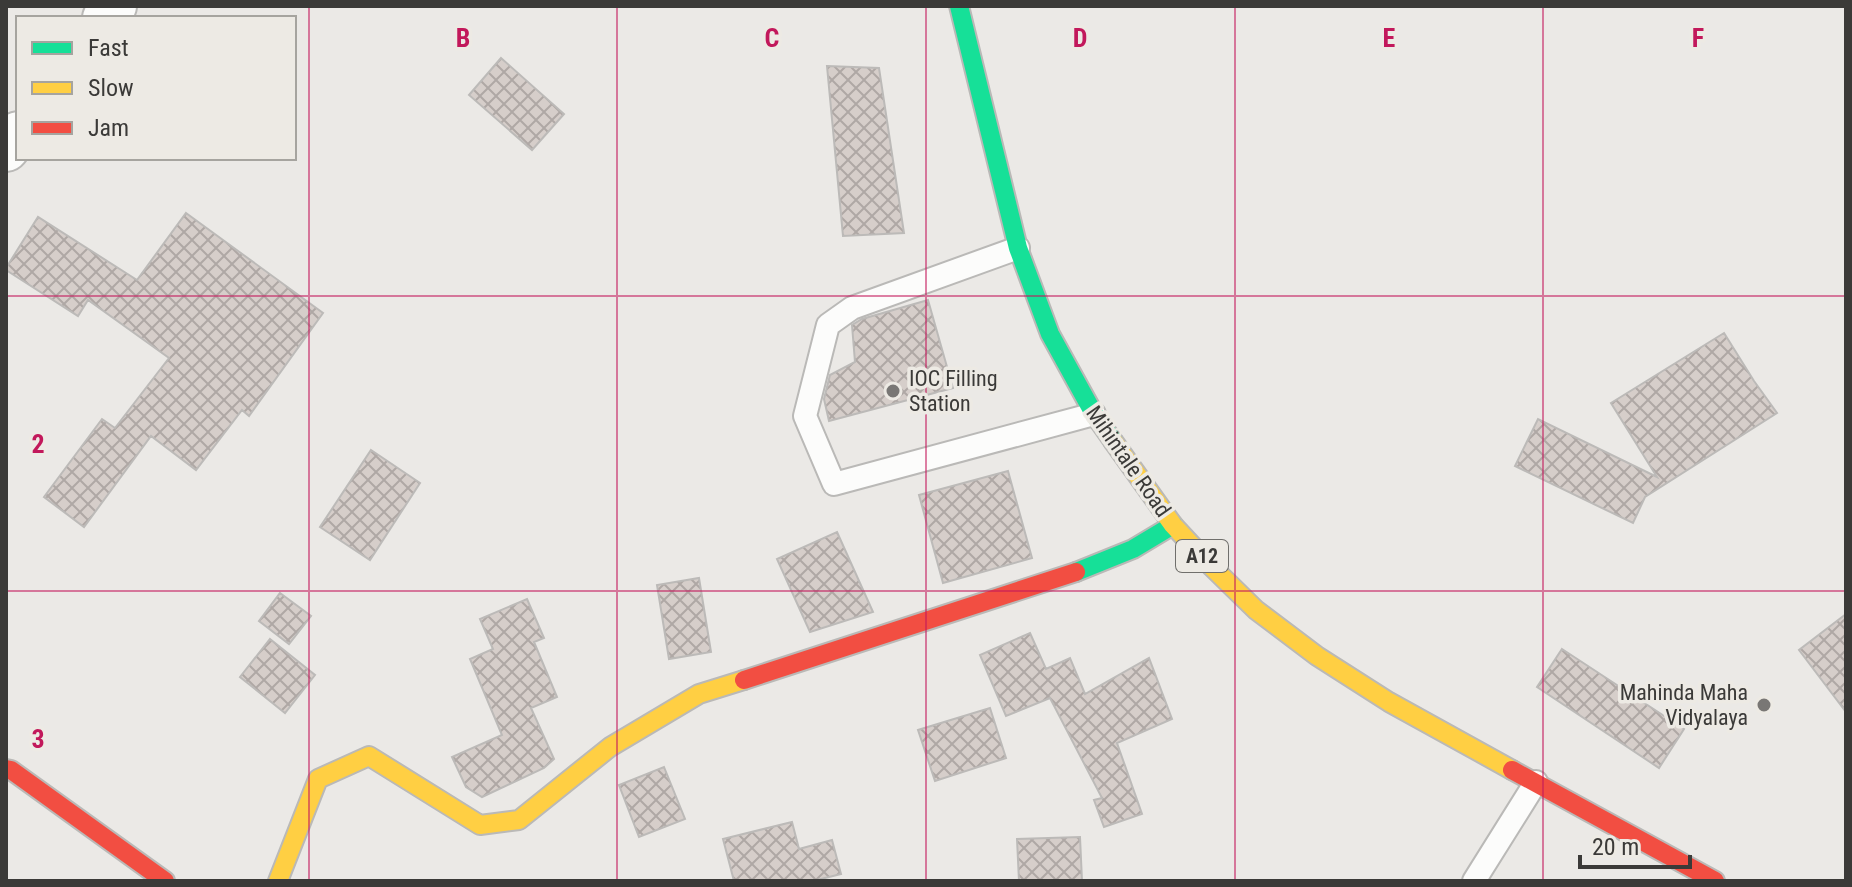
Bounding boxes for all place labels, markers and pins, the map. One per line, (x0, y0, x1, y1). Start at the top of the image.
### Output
place label: IOC Filling Station (909, 366, 998, 416)
marker: IOC Filling Station (884, 382, 902, 400)
place label: Mahinda Maha Vidyalaya (1620, 680, 1748, 730)
marker: Mahinda Maha Vidyalaya (1755, 696, 1773, 714)

